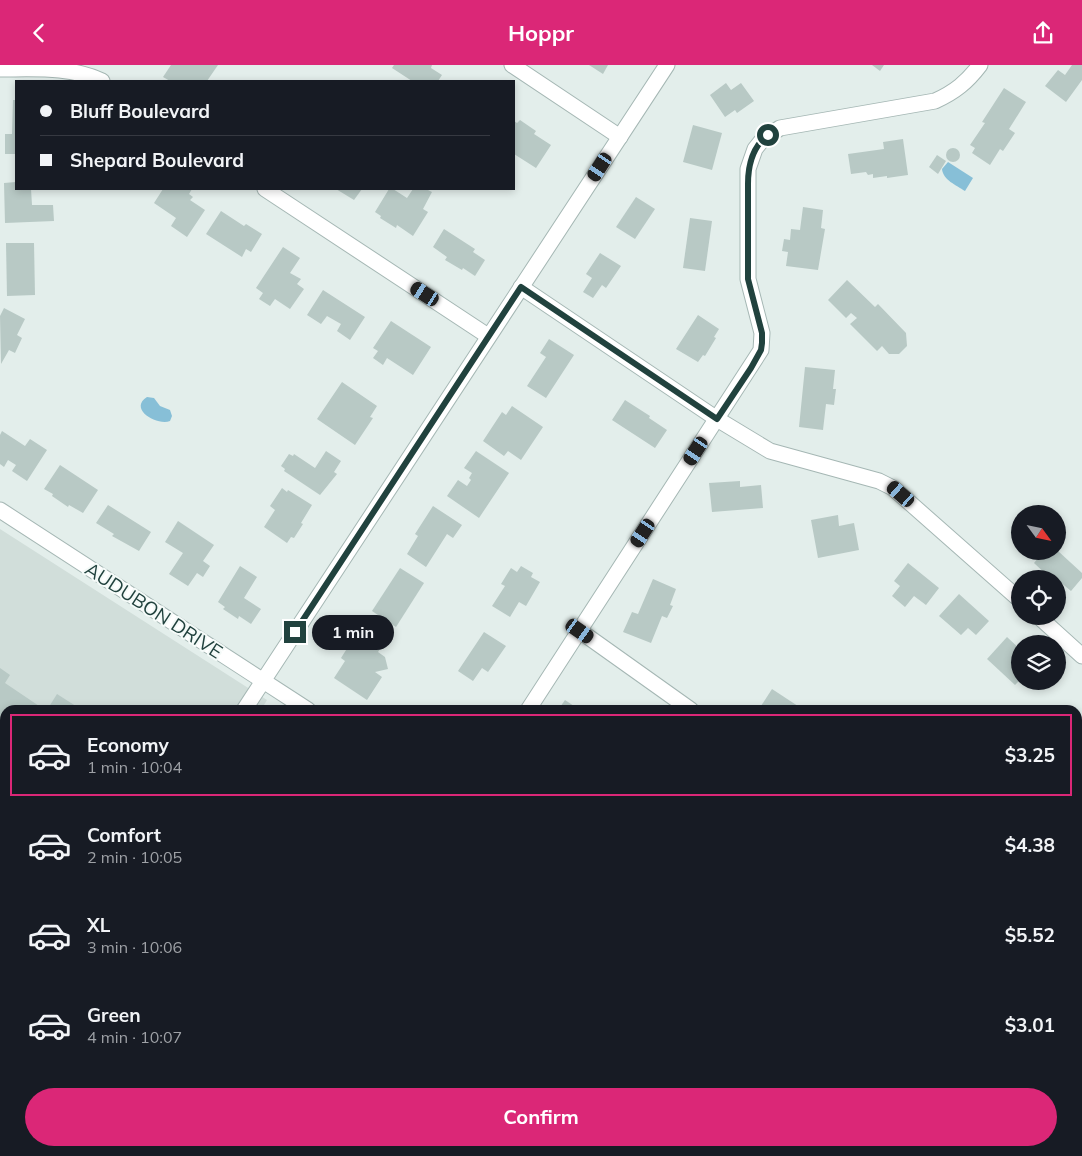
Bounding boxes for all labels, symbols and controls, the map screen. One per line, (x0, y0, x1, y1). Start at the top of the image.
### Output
icon: back (25, 19, 53, 47)
text: Hoppr (508, 19, 574, 47)
icon: share (1029, 19, 1057, 47)
text: Bluff Boulevard (70, 99, 210, 123)
route start (757, 124, 779, 146)
text: Shepard Boulevard (70, 148, 244, 172)
car (585, 150, 614, 184)
car (408, 280, 441, 308)
car (681, 434, 710, 468)
car (884, 478, 917, 510)
north arrow (1011, 505, 1066, 560)
map controls (1011, 505, 1066, 690)
car (628, 516, 657, 550)
street label: AUDUBON DRIVE (81, 557, 227, 663)
button: locate (1011, 570, 1066, 625)
callout: 1 min (312, 615, 395, 649)
car (563, 616, 596, 646)
route end (284, 621, 306, 643)
text: 1 min (332, 622, 374, 642)
button: layers (1011, 635, 1066, 690)
icon: car (27, 733, 72, 778)
text: Economy (87, 733, 169, 757)
text: $3.25 (1005, 743, 1055, 767)
text: 1 min · 10:04 (87, 757, 182, 777)
icon: car (27, 823, 72, 868)
text: Comfort (87, 823, 161, 847)
text: $4.38 (1005, 833, 1055, 857)
text: 2 min · 10:05 (87, 847, 182, 867)
icon: car (27, 913, 72, 958)
text: XL (87, 913, 110, 937)
text: $5.52 (1005, 923, 1055, 947)
text: 3 min · 10:06 (87, 937, 182, 957)
icon: car (27, 1003, 72, 1048)
text: Green (87, 1003, 141, 1027)
text: $3.01 (1005, 1013, 1055, 1037)
text: 4 min · 10:07 (87, 1027, 182, 1047)
button: Confirm (25, 1088, 1057, 1146)

